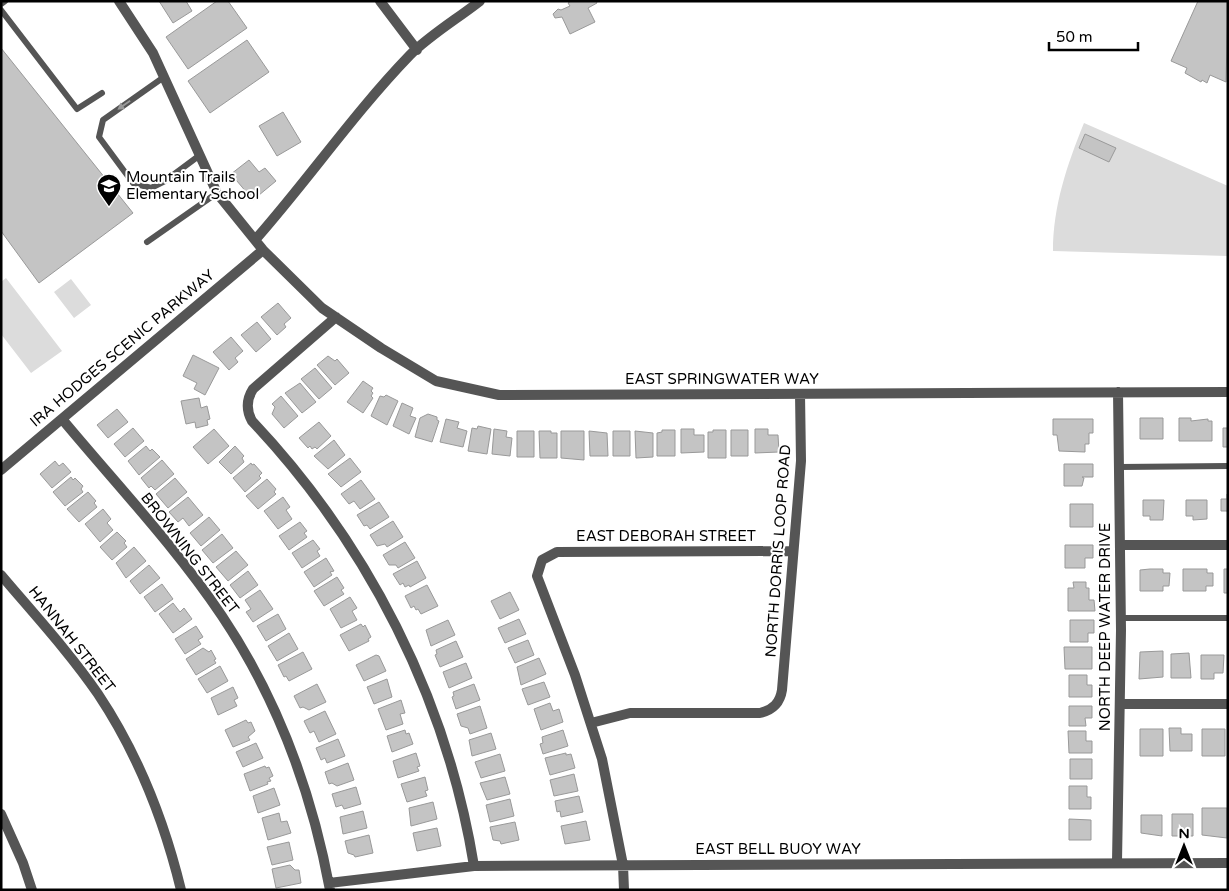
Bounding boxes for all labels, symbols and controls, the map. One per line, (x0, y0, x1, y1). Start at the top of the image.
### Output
scale bar (1049, 20, 1138, 52)
text: 50 m (1056, 28, 1093, 46)
one-way arrow (117, 100, 131, 110)
place label: Mountain Trails Elementary School (126, 168, 259, 203)
school or university icon: Mountain Trails Elementary School (96, 173, 122, 207)
street label: IRA HODGES SCENIC PARKWAY (26, 265, 218, 430)
street label: EAST SPRINGWATER WAY (625, 370, 819, 388)
street label: NORTH DORRIS LOOP ROAD (762, 444, 794, 658)
street label: BROWNING STREET (137, 489, 243, 617)
street label: NORTH DEEP WATER DRIVE (1096, 523, 1114, 731)
street label: EAST DEBORAH STREET (576, 527, 756, 545)
street label: HANNAH STREET (25, 582, 119, 696)
north arrow (1159, 821, 1209, 871)
text: N (1178, 825, 1190, 842)
street label: EAST BELL BUOY WAY (695, 840, 861, 858)

